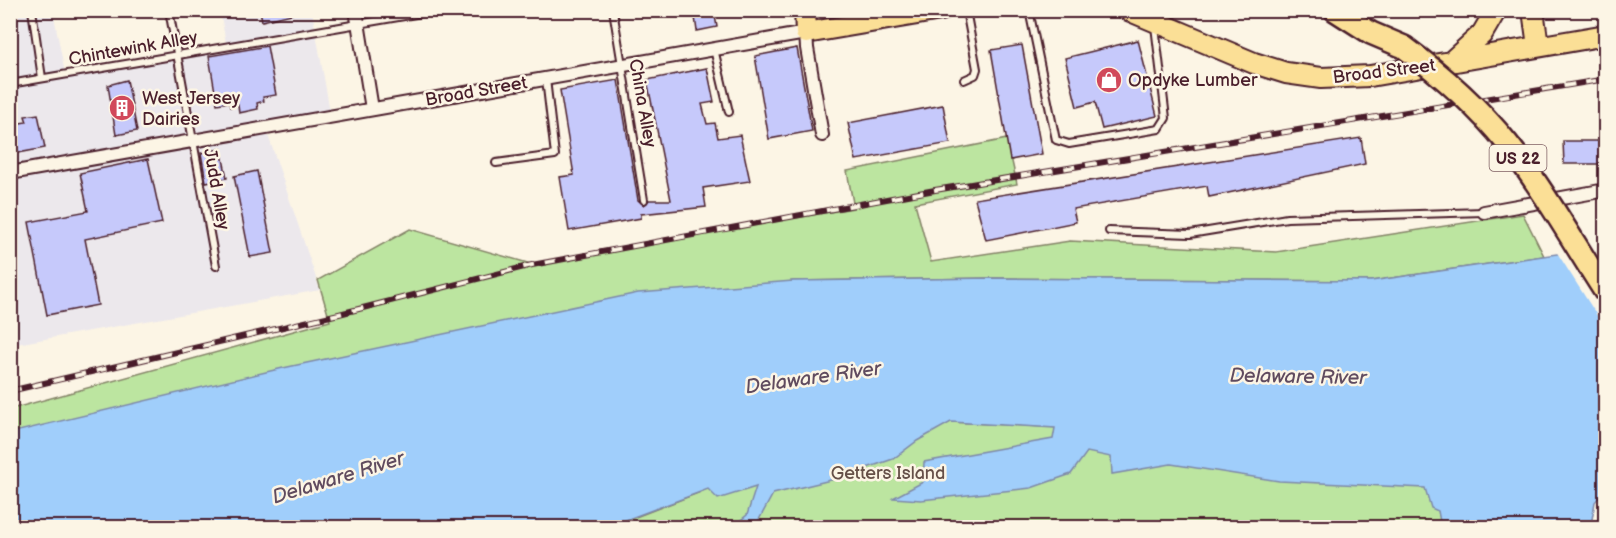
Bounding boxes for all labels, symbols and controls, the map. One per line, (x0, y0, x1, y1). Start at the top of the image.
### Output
street label: Chintewink Alley (67, 27, 200, 70)
street label: Broad Street (1332, 55, 1437, 88)
street label: China Alley (624, 57, 661, 150)
shop icon: Opdyke Lumber (1094, 65, 1124, 95)
place label: Opdyke Lumber (1128, 70, 1258, 91)
street label: Broad Street (423, 72, 529, 111)
place label: West Jersey Dairies (142, 88, 241, 130)
building icon: West Jersey Dairies (107, 93, 137, 123)
road number: US 22 (1490, 145, 1546, 171)
street label: Judd Alley (199, 147, 234, 232)
water label: Delaware River (744, 356, 884, 399)
water label: Delaware River (1229, 364, 1368, 390)
water label: Delaware River (269, 446, 409, 509)
park label: Getters Island (831, 463, 945, 484)

